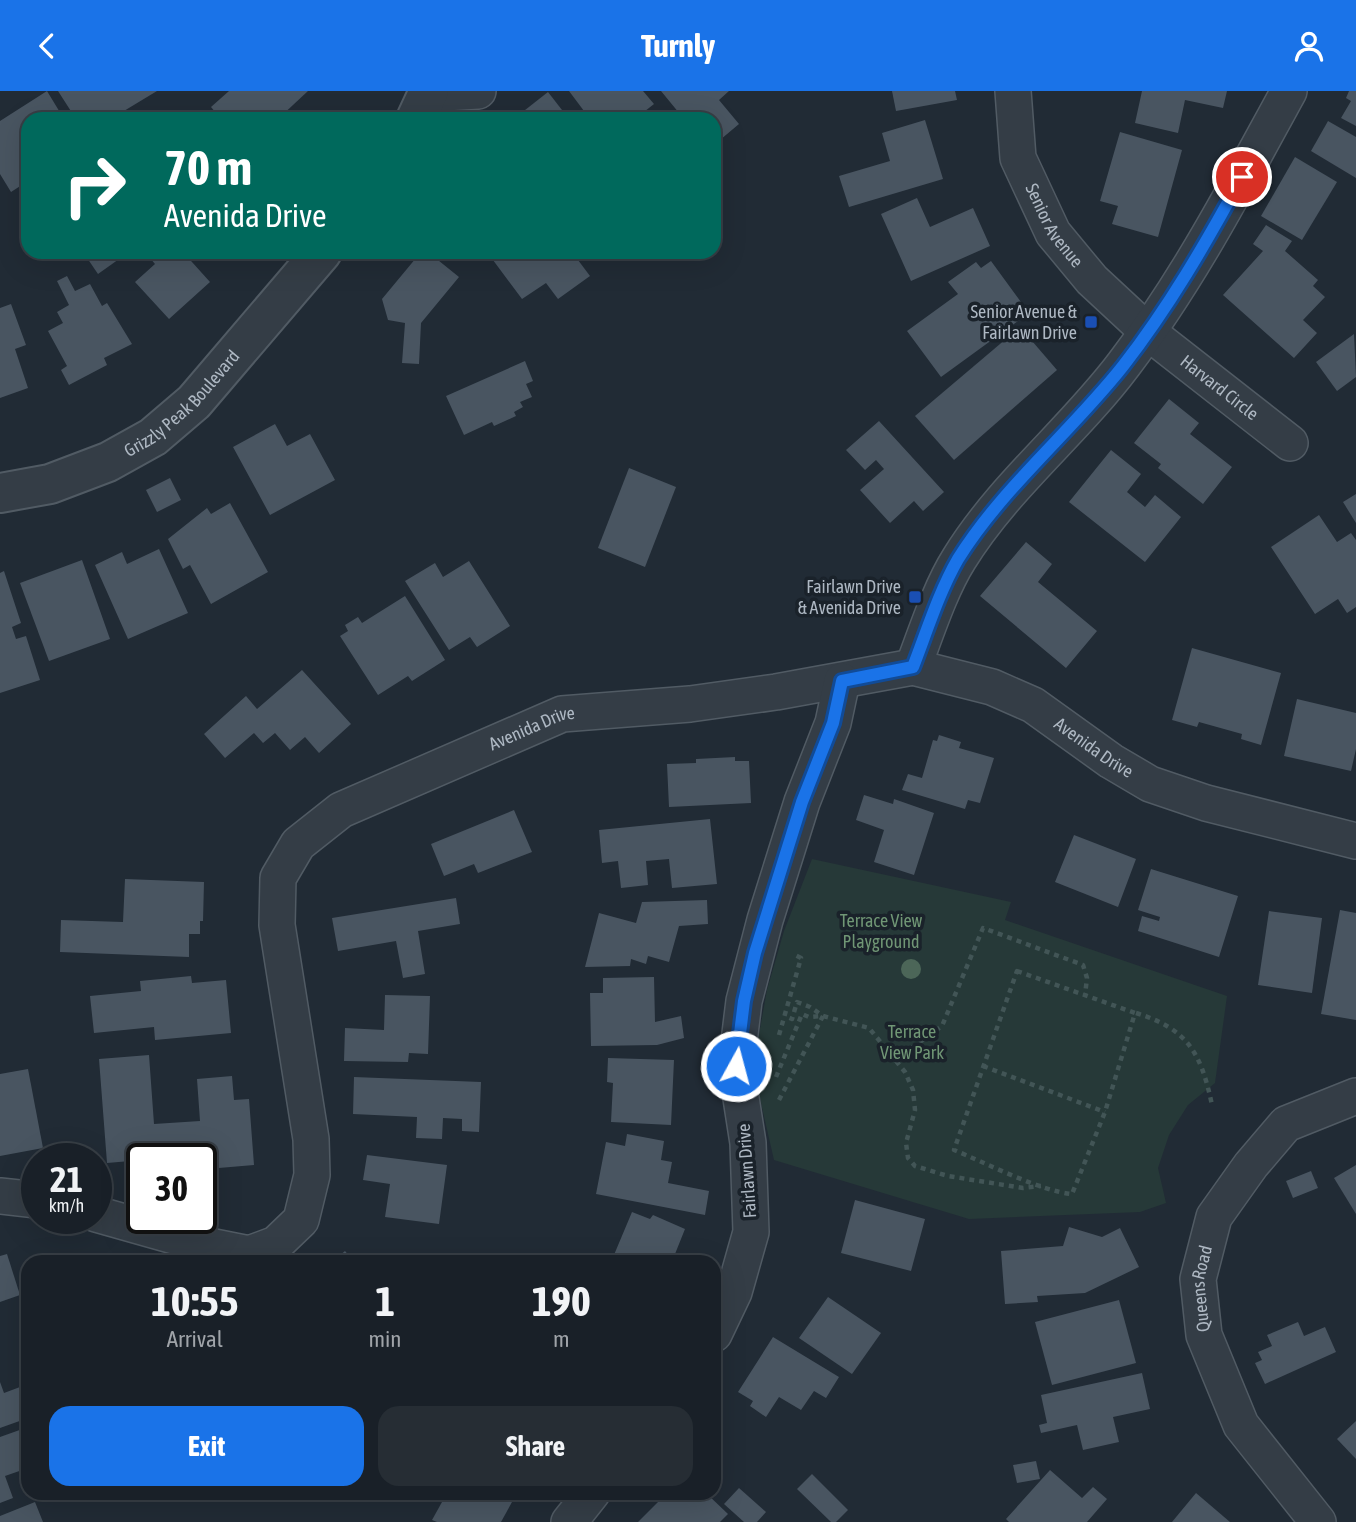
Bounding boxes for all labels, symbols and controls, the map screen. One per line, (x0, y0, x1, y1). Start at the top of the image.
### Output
icon: back (28, 27, 66, 65)
text: Turnly (641, 27, 715, 64)
icon: person (1290, 27, 1328, 65)
text: 70 m (164, 139, 252, 195)
icon: right (49, 140, 140, 231)
pin (1212, 147, 1272, 207)
icon: arrive (1223, 158, 1261, 196)
street label: Senior Avenue (1021, 180, 1088, 271)
text: Avenida Drive (164, 197, 327, 234)
place label: Senior Avenue & Fairlawn Drive (971, 301, 1078, 343)
marker: Senior Avenue & Fairlawn Drive (1083, 314, 1099, 330)
street label: Grizzly Peak Boulevard (120, 346, 244, 461)
street label: Harvard Circle (1177, 350, 1263, 424)
place label: Fairlawn Drive & Avenida Drive (798, 576, 901, 618)
marker: Fairlawn Drive & Avenida Drive (907, 589, 923, 605)
street label: Avenida Drive (485, 702, 576, 755)
street label: Avenida Drive (1050, 713, 1137, 782)
park label: Terrace View Playground (840, 910, 923, 952)
park label: Terrace View Park (880, 1021, 944, 1063)
position arrow (699, 1029, 773, 1103)
street label: Fairlawn Drive (733, 1123, 760, 1219)
speed limit sign: 30 (126, 1143, 217, 1234)
text: 21 (50, 1159, 83, 1199)
text: km/h (49, 1195, 84, 1216)
street label: Queens Road (1187, 1243, 1216, 1333)
text: 10:55 (151, 1277, 238, 1325)
text: 1 (375, 1277, 395, 1325)
text: 190 (532, 1277, 591, 1325)
text: Arrival (167, 1326, 223, 1352)
text: min (369, 1326, 402, 1352)
text: m (553, 1326, 570, 1352)
button: Exit (49, 1406, 364, 1486)
button: Share (378, 1406, 693, 1486)

